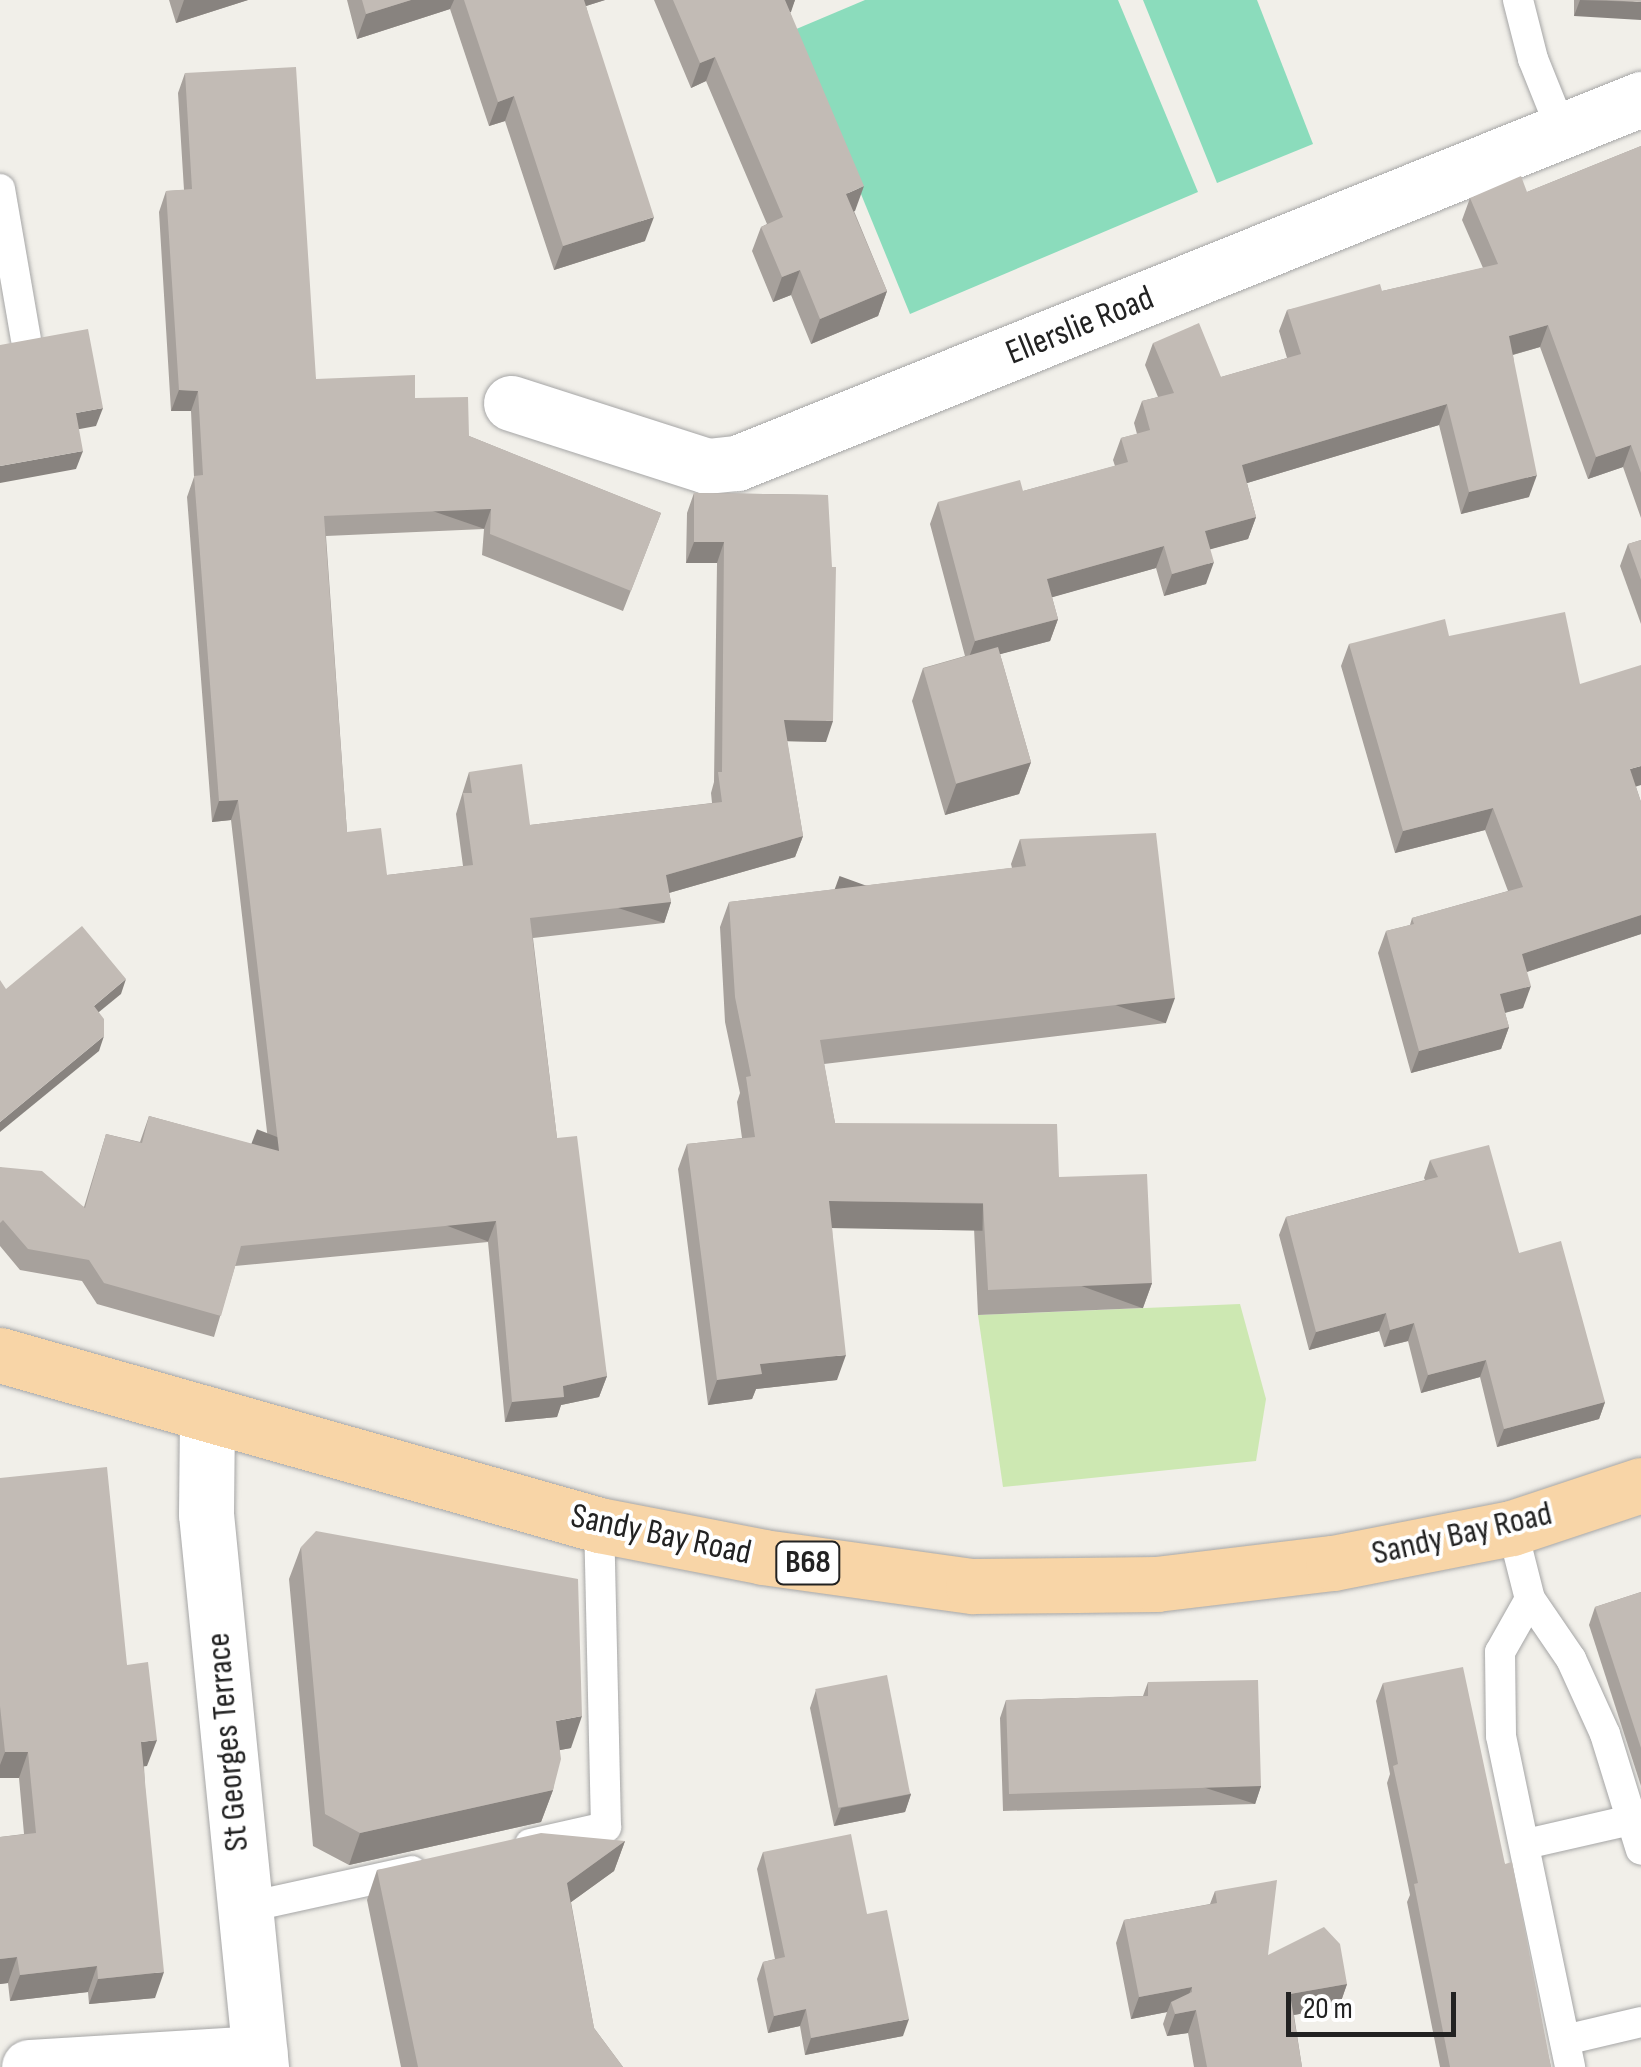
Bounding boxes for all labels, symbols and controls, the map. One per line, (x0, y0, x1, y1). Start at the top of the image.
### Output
street label: Ellerslie Road (1000, 277, 1160, 375)
street label: Sandy Bay Road (1368, 1493, 1556, 1575)
street label: Sandy Bay Road (567, 1495, 755, 1575)
road number: B68 (773, 1536, 843, 1590)
street label: St Georges Terrace (198, 1631, 258, 1853)
scale bar (1291, 1972, 1461, 2034)
text: 20 m (1303, 1991, 1353, 2027)

